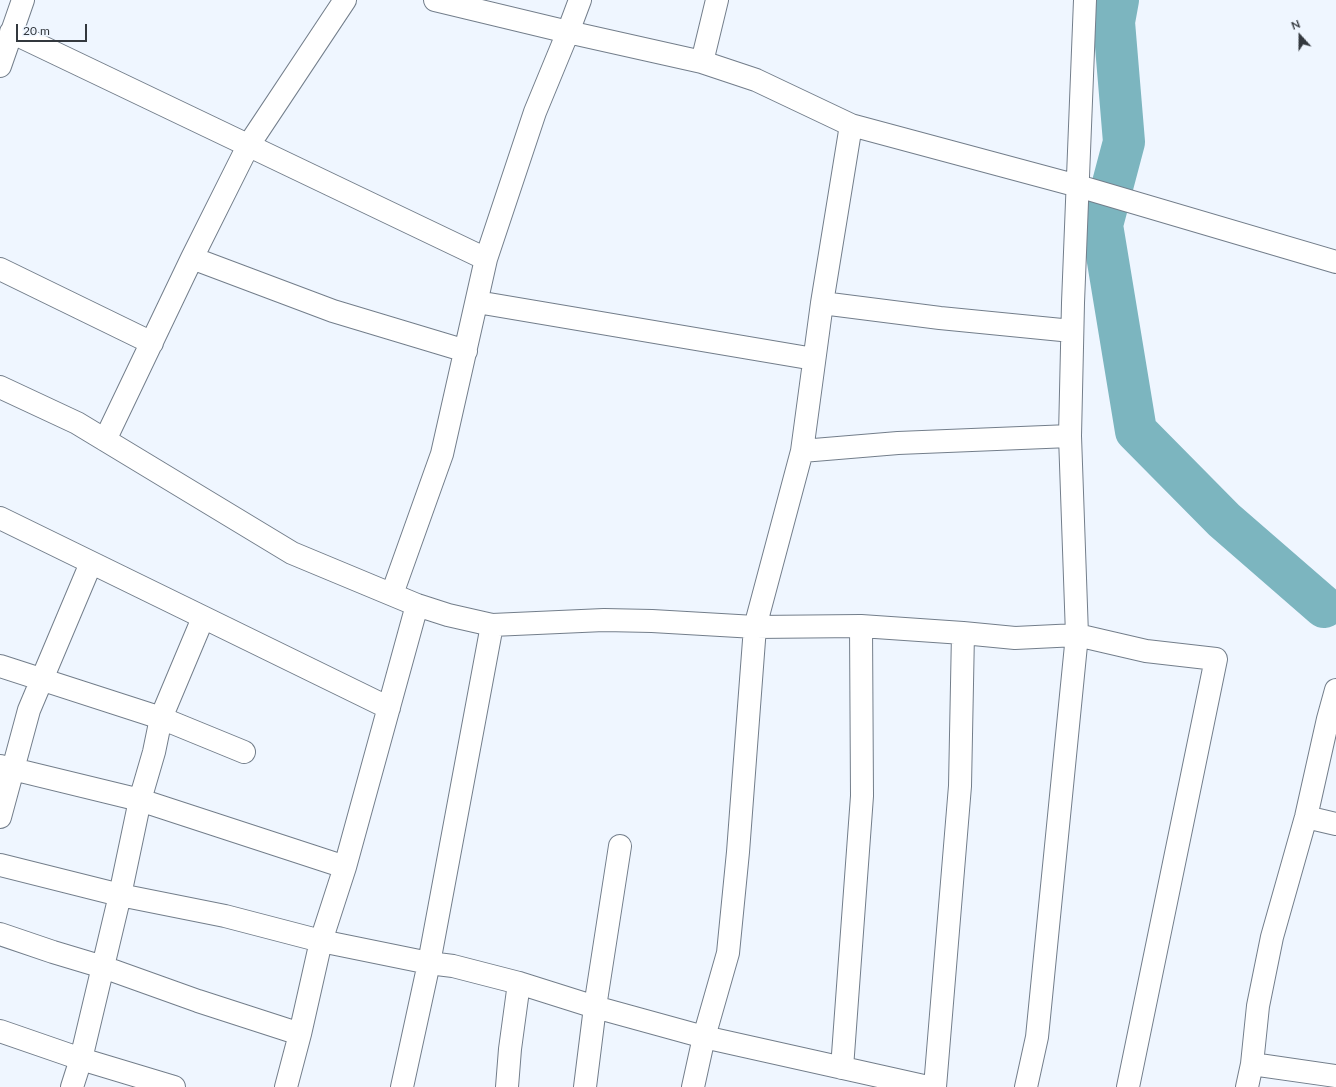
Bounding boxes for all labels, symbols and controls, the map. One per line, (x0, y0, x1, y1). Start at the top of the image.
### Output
scale bar (18, 16, 89, 42)
north arrow (1280, 16, 1320, 56)
text: N (1289, 17, 1302, 32)
text: 20 m (23, 23, 50, 38)

